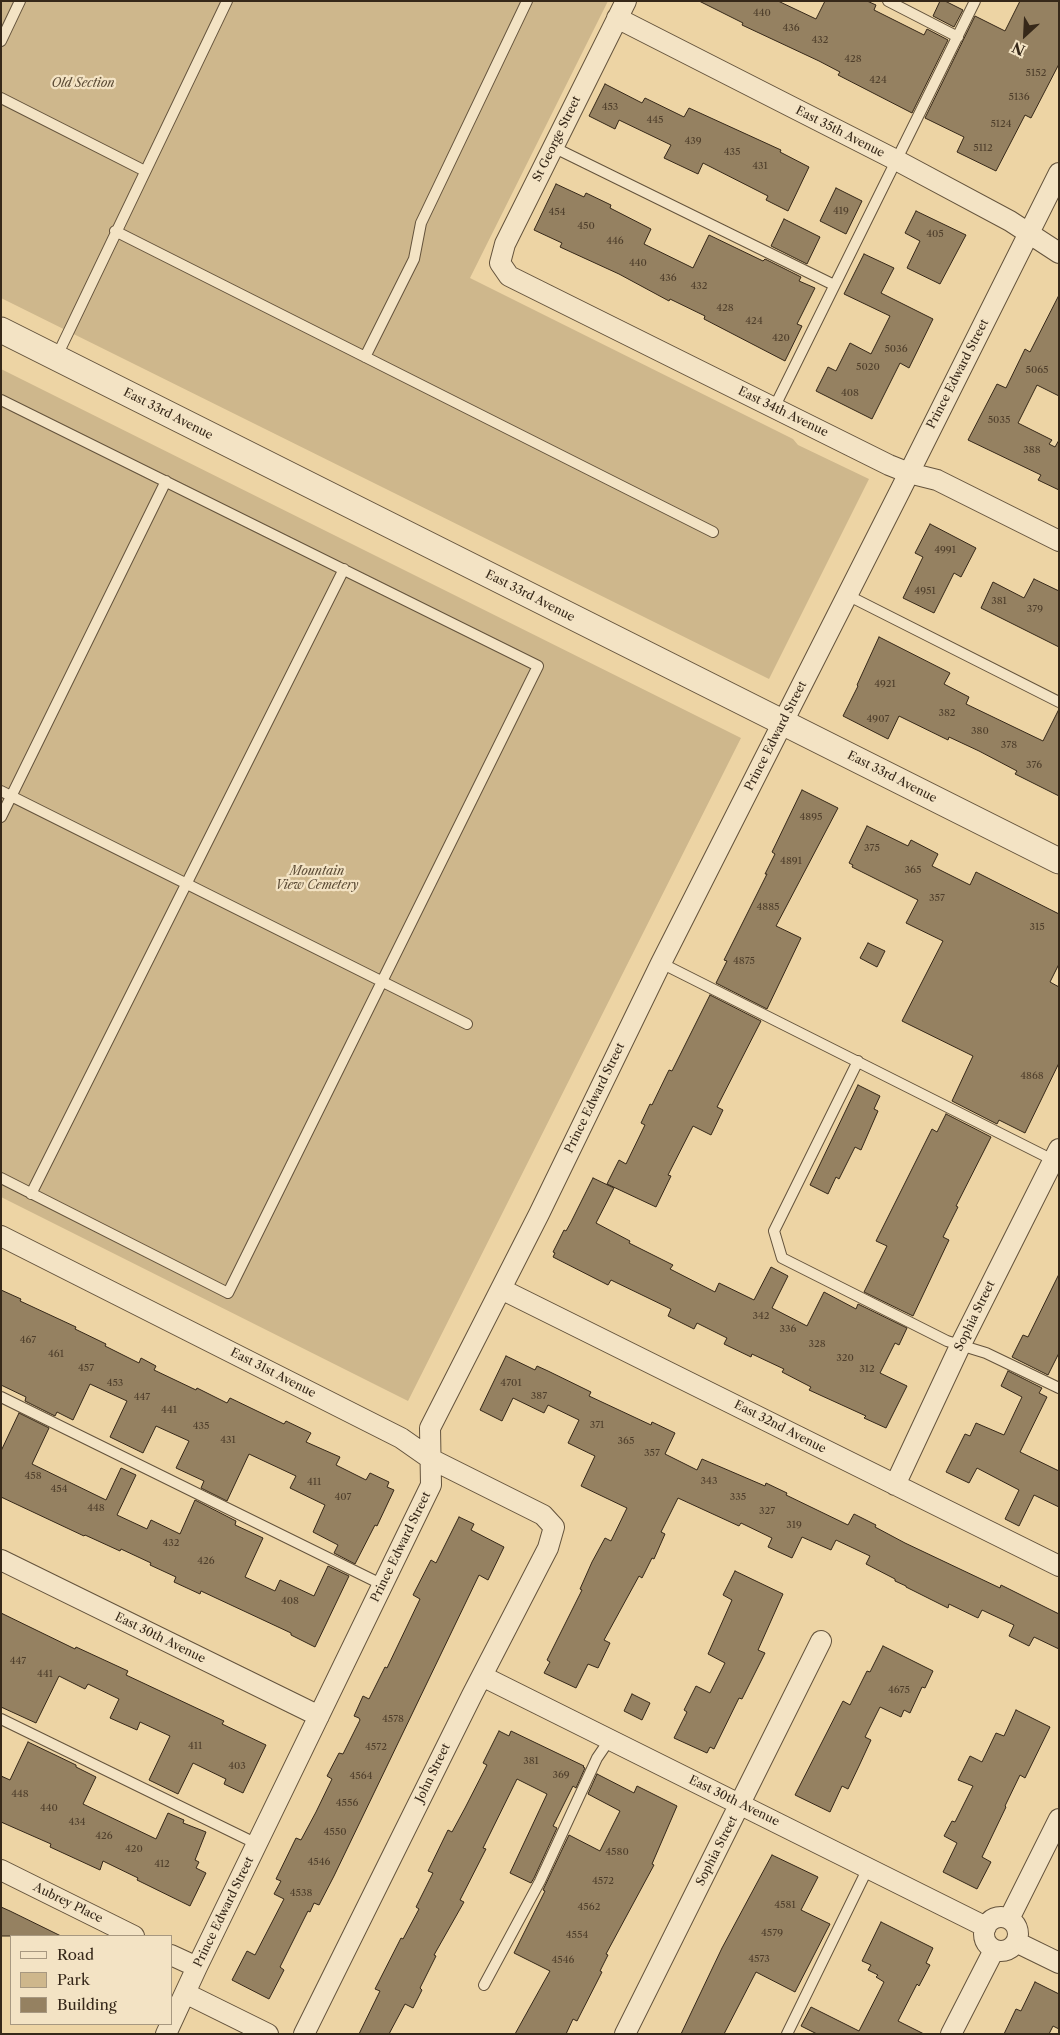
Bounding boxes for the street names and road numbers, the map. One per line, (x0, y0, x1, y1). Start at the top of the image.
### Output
street label: St George Street (530, 94, 584, 184)
street label: East 35th Avenue (793, 103, 887, 161)
street label: Prince Edward Street (924, 317, 992, 431)
street label: East 34th Avenue (736, 384, 830, 440)
street label: East 33rd Avenue (121, 385, 215, 443)
street label: East 33rd Avenue (483, 567, 577, 625)
street label: Prince Edward Street (742, 679, 810, 793)
street label: East 33rd Avenue (845, 748, 939, 806)
street label: Prince Edward Street (562, 1040, 628, 1156)
street label: Sophia Street (952, 1278, 998, 1354)
street label: East 31st Avenue (228, 1345, 318, 1401)
street label: East 32nd Avenue (732, 1398, 828, 1456)
street label: Prince Edward Street (368, 1489, 434, 1605)
street label: East 30th Avenue (112, 1610, 208, 1666)
street label: John Street (413, 1741, 453, 1805)
street label: East 30th Avenue (686, 1773, 782, 1829)
street label: Sophia Street (693, 1814, 741, 1888)
street label: Prince Edward Street (191, 1854, 257, 1970)
street label: Aubrey Place (31, 1880, 105, 1926)

